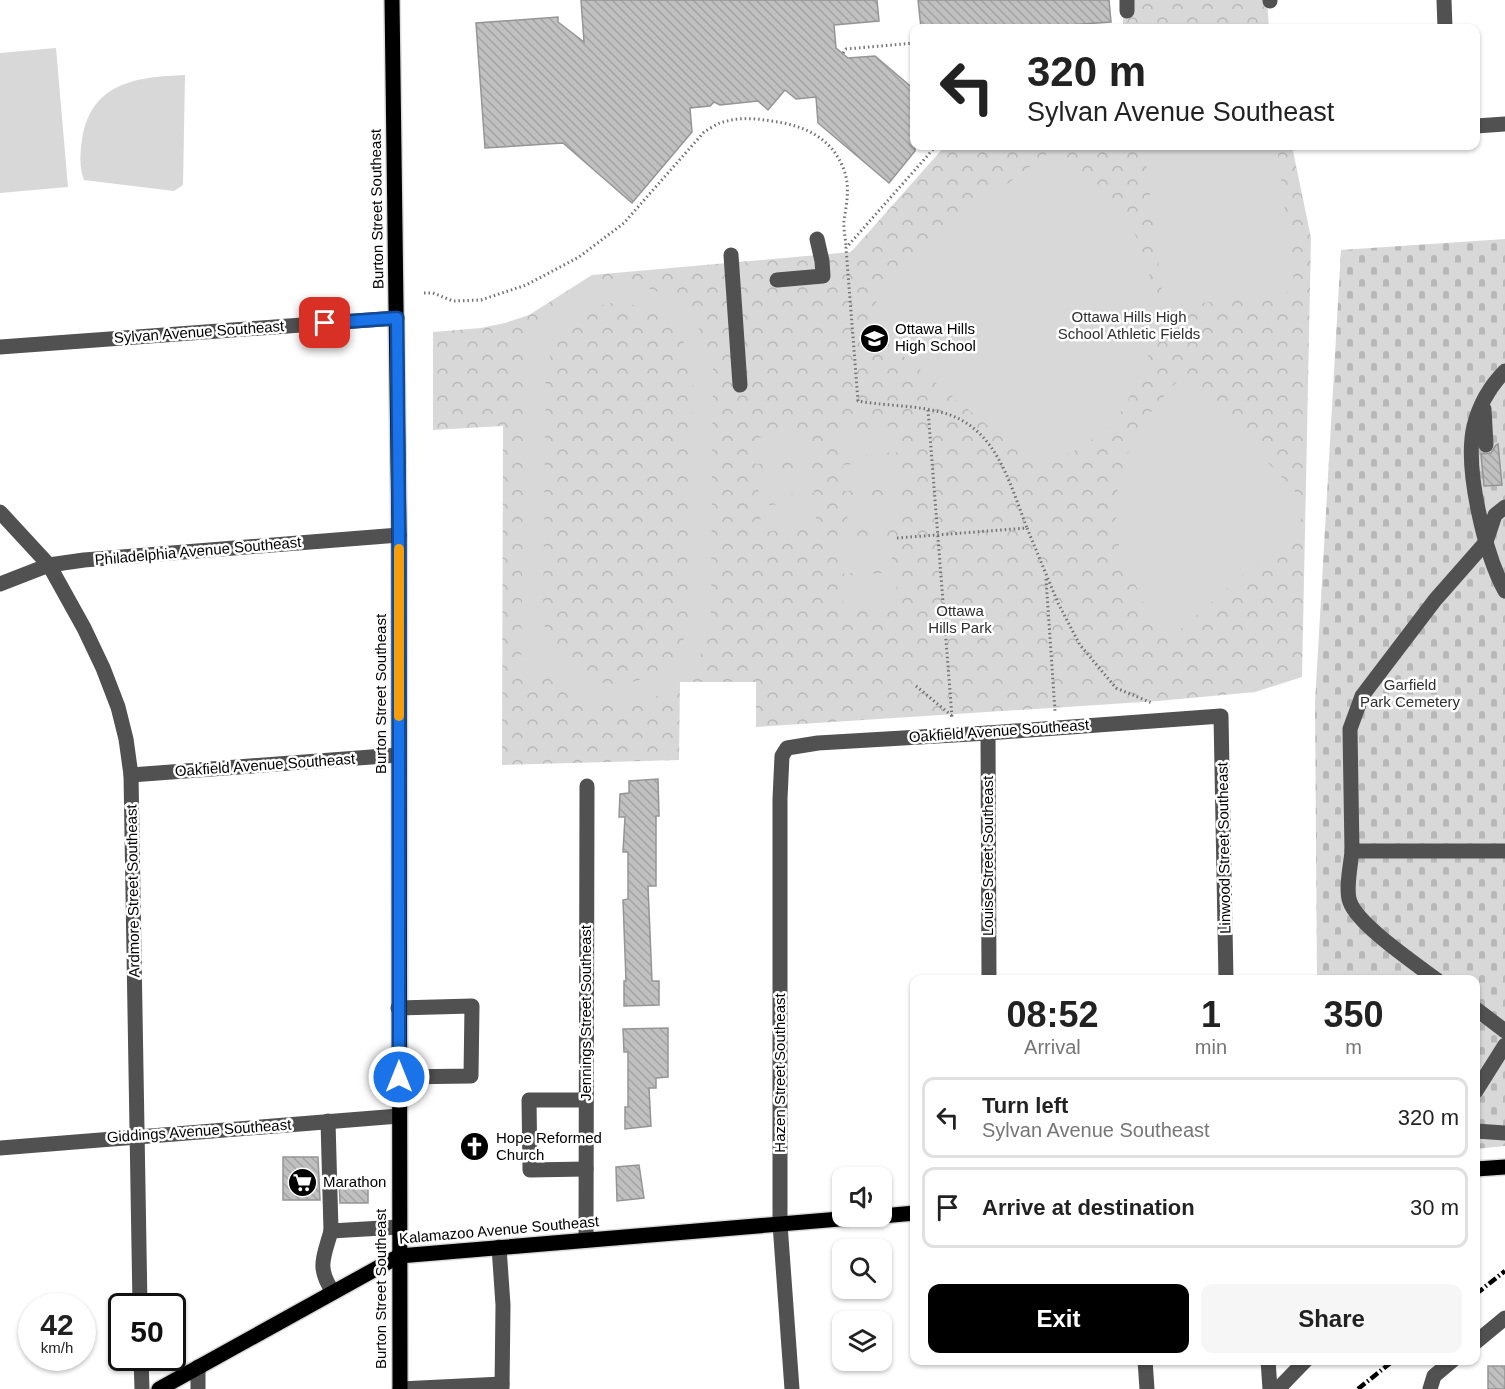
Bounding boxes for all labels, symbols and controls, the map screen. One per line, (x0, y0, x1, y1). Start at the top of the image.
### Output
icon: left (928, 48, 1006, 126)
text: 320 m (1027, 48, 1146, 95)
text: Sylvan Avenue Southeast (1027, 97, 1334, 127)
street label: Burton Street Southeast (367, 128, 386, 289)
pin (299, 297, 350, 348)
icon: arrive (308, 306, 341, 339)
park label: Ottawa Hills High School Athletic Fields (1058, 308, 1200, 342)
street label: Sylvan Avenue Southeast (113, 317, 286, 346)
place label: Ottawa Hills High School (895, 320, 976, 354)
school or university icon: Ottawa Hills High School (858, 322, 890, 354)
street label: Philadelphia Avenue Southeast (94, 533, 303, 568)
park label: Ottawa Hills Park (928, 602, 992, 636)
street label: Burton Street Southeast (372, 613, 389, 774)
park label: Garfield Park Cemetery (1360, 676, 1461, 710)
street label: Oakfield Avenue Southeast (908, 716, 1091, 745)
street label: Oakfield Avenue Southeast (174, 750, 357, 779)
street label: Linwood Street Southeast (1213, 761, 1233, 934)
street label: Louise Street Southeast (979, 775, 996, 936)
street label: Ardmore Street Southeast (122, 803, 143, 978)
street label: Jennings Street Southeast (577, 924, 594, 1101)
street label: Hazen Street Southeast (771, 993, 788, 1153)
text: 08:52 (1006, 994, 1098, 1035)
text: 1 (1201, 994, 1221, 1035)
text: 350 (1323, 994, 1384, 1035)
text: Arrival (1024, 1036, 1081, 1058)
text: min (1195, 1036, 1227, 1058)
text: m (1345, 1036, 1362, 1058)
position arrow (367, 1045, 431, 1109)
text: Turn left (982, 1093, 1068, 1118)
icon: left (931, 1101, 964, 1134)
text: 320 m (1398, 1105, 1459, 1130)
street label: Giddings Avenue Southeast (106, 1116, 293, 1145)
text: Sylvan Avenue Southeast (982, 1119, 1210, 1141)
place label: Hope Reformed Church (496, 1129, 602, 1163)
church icon: Hope Reformed Church (459, 1131, 491, 1163)
supermarket icon: Marathon (286, 1166, 318, 1198)
map controls (832, 1167, 892, 1371)
button: sound (832, 1167, 892, 1227)
place label: Marathon (323, 1173, 386, 1190)
icon: arrive (931, 1191, 964, 1224)
text: Arrive at destination (982, 1195, 1195, 1220)
text: 30 m (1410, 1195, 1459, 1220)
street label: Burton Street Southeast (372, 1208, 389, 1369)
street label: Kalamazoo Avenue Southeast (398, 1212, 600, 1247)
button: search (832, 1239, 892, 1299)
button: Exit (928, 1284, 1189, 1353)
button: Share (1201, 1284, 1462, 1353)
speed limit sign: 50 (108, 1293, 186, 1371)
text: 42 (40, 1308, 74, 1341)
button: layers (832, 1311, 892, 1371)
text: km/h (41, 1339, 73, 1356)

